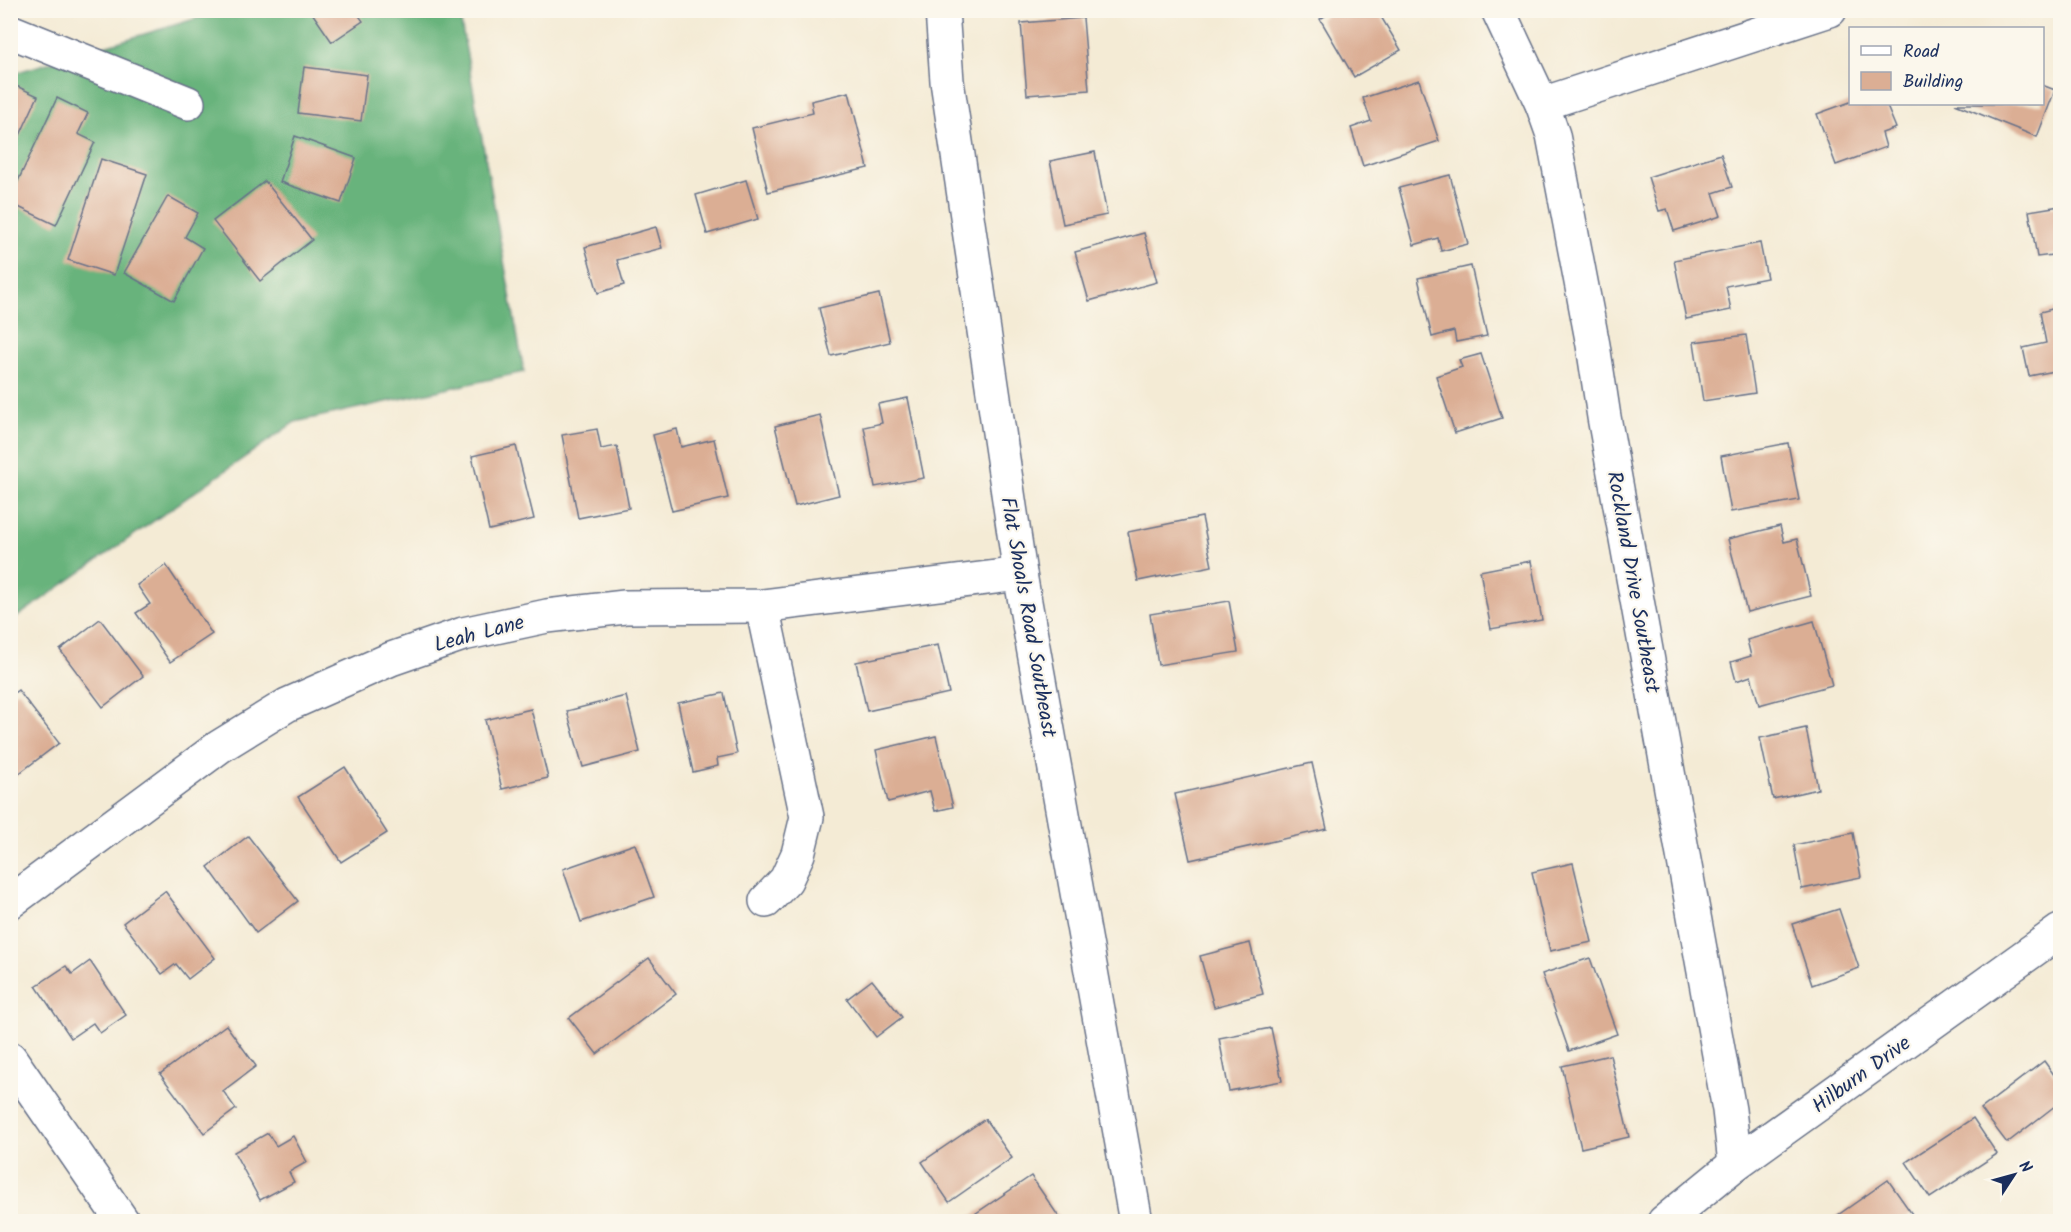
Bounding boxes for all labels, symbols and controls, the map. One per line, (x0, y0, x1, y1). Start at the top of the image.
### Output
legend (1849, 27, 2044, 105)
text: Road (1903, 38, 1940, 67)
text: Building (1903, 68, 1963, 97)
street label: Rockland Drive Southeast (1597, 469, 1668, 697)
street label: Flat Shoals Road Southeast (990, 494, 1065, 741)
street label: Leah Lane (430, 606, 529, 662)
street label: Hilburn Drive (1805, 1028, 1919, 1123)
north arrow (1984, 1145, 2044, 1205)
text: N (2012, 1156, 2038, 1179)

